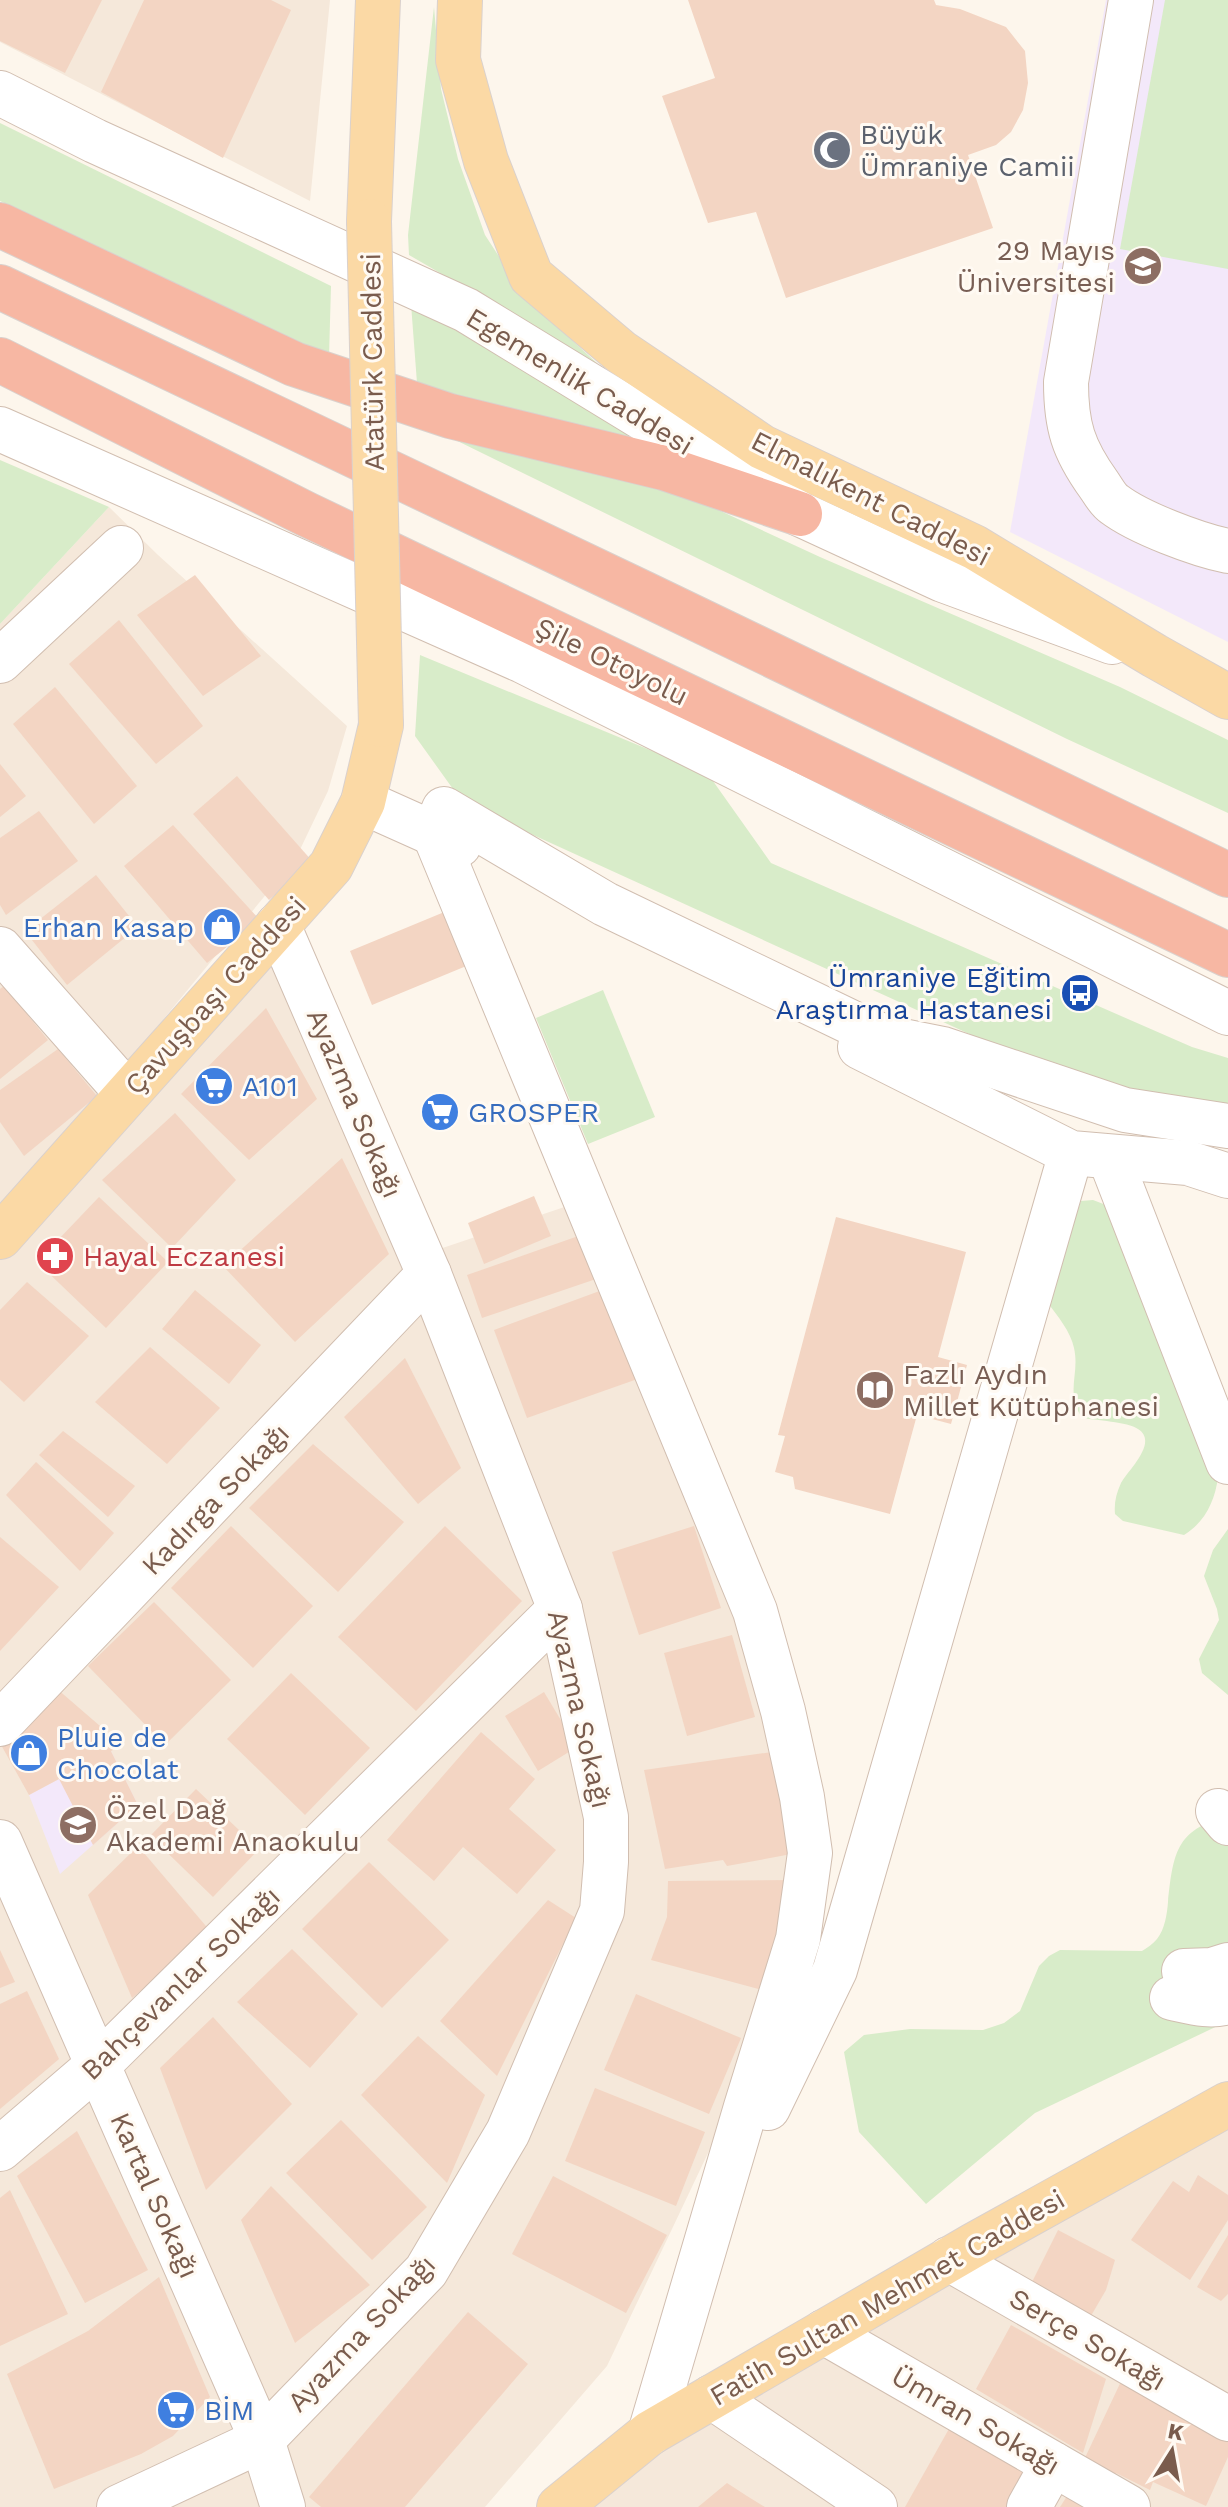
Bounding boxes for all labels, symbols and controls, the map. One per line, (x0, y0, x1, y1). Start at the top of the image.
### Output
place label: Büyük Ümraniye Camii (860, 118, 1075, 183)
mosque icon: Büyük Ümraniye Camii (811, 129, 853, 171)
place label: 29 Mayıs Üniversitesi (957, 234, 1115, 299)
school or university icon: 29 Mayıs Üniversitesi (1122, 245, 1164, 287)
street label: Atatürk Caddesi (354, 253, 391, 471)
street label: Egemenlik Caddesi (460, 301, 699, 462)
street label: Elmalıkent Caddesi (746, 424, 996, 573)
street label: Şile Otoyolu (530, 610, 693, 713)
street label: Çavuşbaşı Caddesi (118, 890, 313, 1101)
shop icon: Erhan Kasap (201, 906, 243, 948)
place label: Erhan Kasap (23, 911, 194, 944)
place label: Ümraniye Eğitim Araştırma Hastanesi (776, 961, 1052, 1026)
bus stop icon: Ümraniye Eğitim Araştırma Hastanesi (1059, 972, 1101, 1014)
street label: Ayazma Sokağı (300, 1004, 409, 1203)
supermarket icon: A101 (193, 1065, 235, 1107)
place label: A101 (242, 1070, 298, 1103)
supermarket icon: GROSPER (419, 1091, 461, 1133)
place label: GROSPER (468, 1096, 599, 1129)
pharmacy icon: Hayal Eczanesi (34, 1235, 76, 1277)
place label: Hayal Eczanesi (83, 1240, 285, 1273)
place label: Fazlı Aydın Millet Kütüphanesi (903, 1358, 1159, 1423)
library icon: Fazlı Aydın Millet Kütüphanesi (854, 1369, 896, 1411)
street label: Kadırga Sokağı (135, 1417, 296, 1582)
street label: Ayazma Sokağı (541, 1607, 618, 1811)
place label: Pluie de Chocolat (57, 1721, 179, 1786)
shop icon: Pluie de Chocolat (8, 1732, 50, 1774)
place label: Özel Dağ Akademi Anaokulu (106, 1793, 360, 1858)
school or university icon: Özel Dağ Akademi Anaokulu (57, 1804, 99, 1846)
street label: Bahçevanlar Sokağı (74, 1880, 287, 2087)
street label: Kartal Sokağı (103, 2107, 206, 2283)
street label: Fatih Sultan Mehmet Caddesi (704, 2182, 1070, 2413)
street label: Ayazma Sokağı (280, 2248, 442, 2418)
street label: Serçe Sokağı (1004, 2281, 1172, 2397)
street label: Ümran Sokağı (886, 2359, 1066, 2482)
supermarket icon: BİM (155, 2389, 197, 2431)
place label: BİM (204, 2394, 254, 2427)
north arrow (1132, 2411, 1212, 2491)
text: K (1166, 2418, 1186, 2446)

